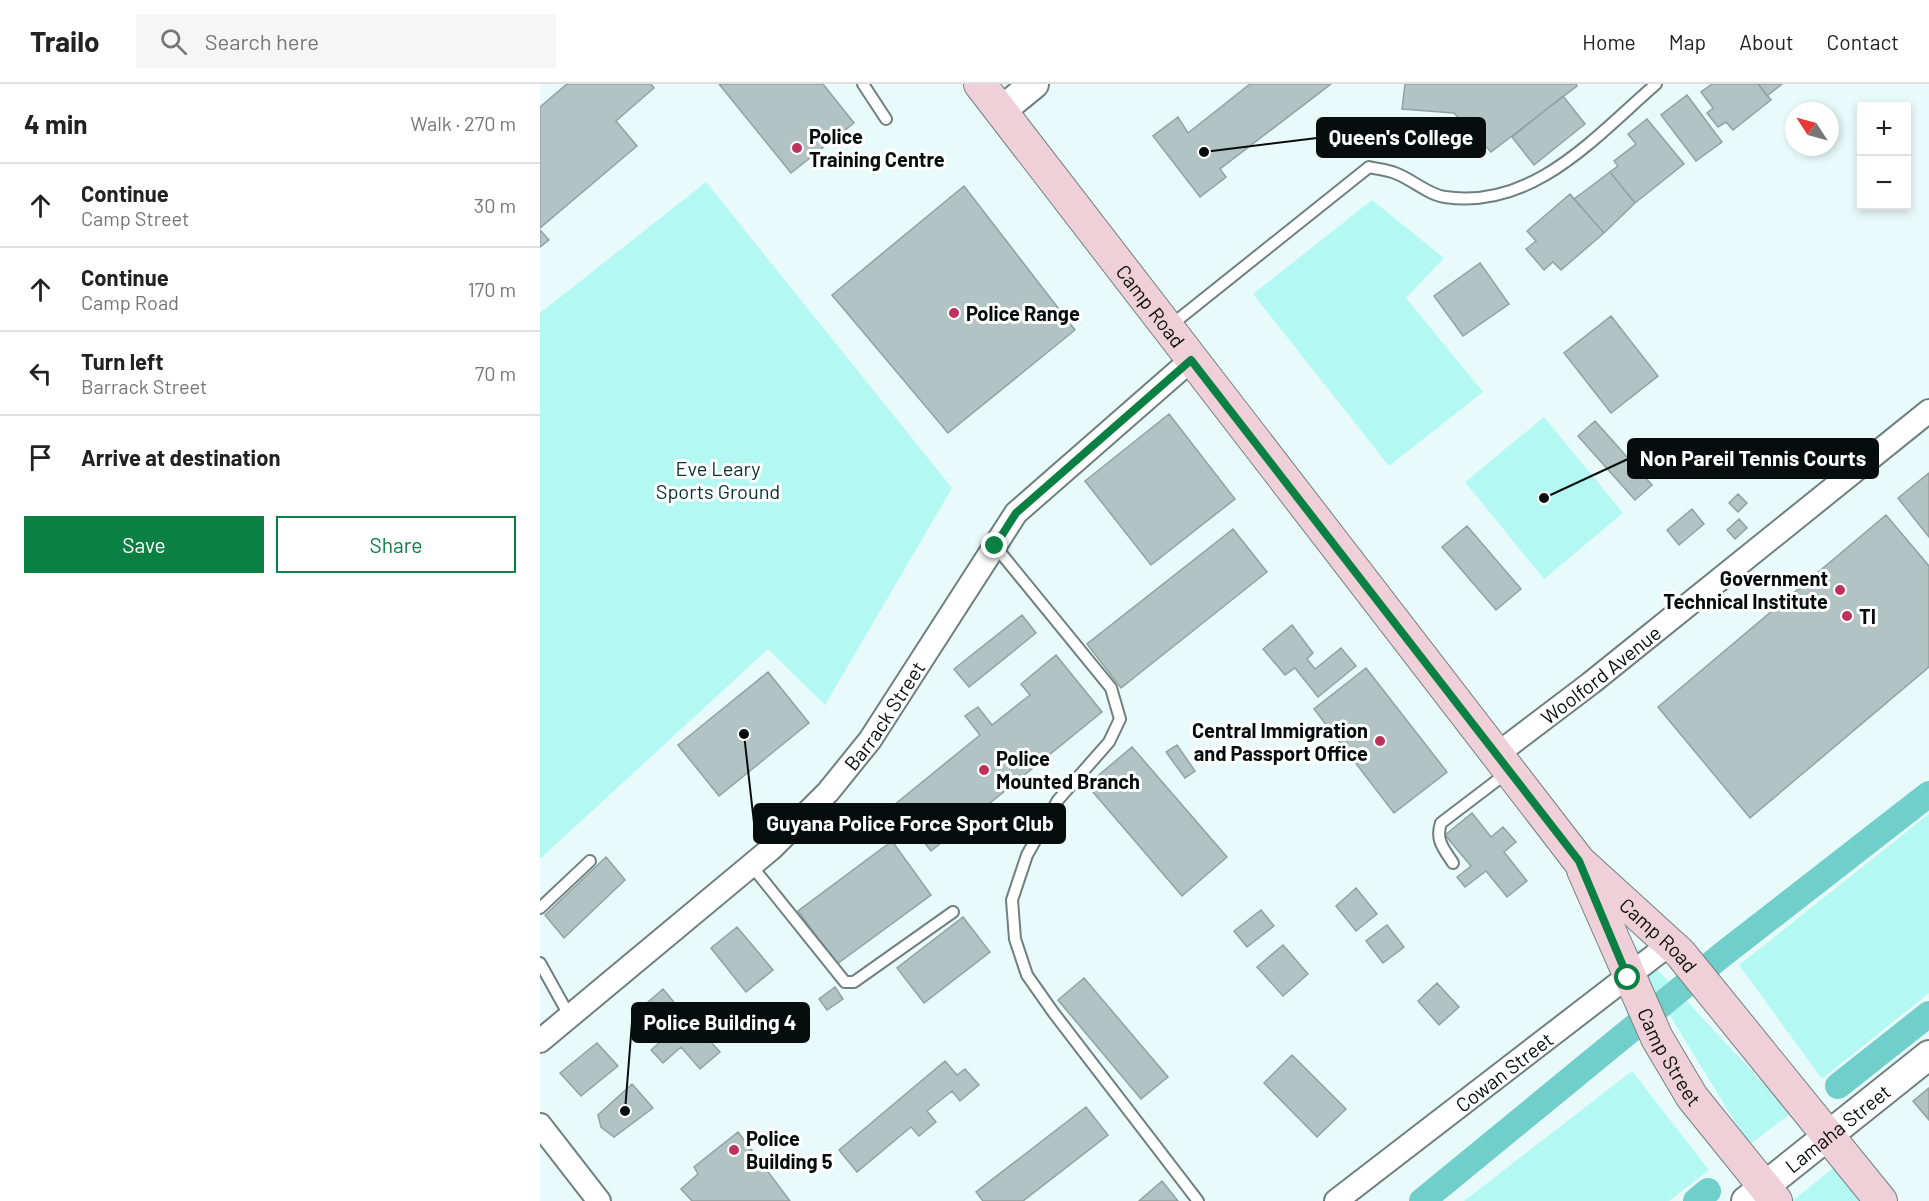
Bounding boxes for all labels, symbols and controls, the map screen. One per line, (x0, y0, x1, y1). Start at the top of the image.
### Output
search box (136, 14, 556, 68)
text: Trailo (30, 24, 100, 58)
icon: search (157, 25, 190, 58)
text: Search here (205, 28, 319, 54)
text: Home (1582, 29, 1636, 54)
text: Map (1669, 29, 1706, 54)
text: About (1739, 29, 1794, 54)
text: Contact (1827, 29, 1899, 54)
north arrow (1785, 102, 1839, 156)
map controls (1857, 102, 1911, 210)
button: + (1857, 102, 1911, 156)
text: 4 min (24, 108, 88, 139)
text: Walk · 270 m (410, 111, 516, 135)
callout: Queen's College (1317, 118, 1485, 157)
place label: Police Training Centre (809, 124, 945, 171)
text: Queen's College (1329, 124, 1473, 149)
marker: Police Training Centre (790, 141, 804, 155)
button: − (1857, 156, 1911, 210)
text: Continue (81, 180, 169, 206)
icon: ahead (24, 189, 57, 222)
text: 30 m (474, 193, 516, 217)
text: Camp Street (81, 206, 189, 230)
street label: Camp Road (1112, 260, 1190, 352)
text: Continue (81, 264, 169, 290)
icon: ahead (24, 273, 57, 306)
text: 170 m (468, 277, 516, 301)
text: Camp Road (81, 290, 179, 314)
place label: Police Range (966, 301, 1080, 325)
marker: Police Range (947, 306, 961, 320)
text: Turn left (81, 348, 164, 374)
icon: left (24, 357, 57, 390)
text: 70 m (475, 361, 516, 385)
text: Barrack Street (81, 374, 207, 398)
callout: Non Pareil Tennis Courts (1628, 439, 1878, 478)
icon: arrive (24, 441, 57, 474)
text: Arrive at destination (81, 444, 280, 470)
text: Non Pareil Tennis Courts (1640, 445, 1866, 470)
park label: Eve Leary Sports Ground (656, 456, 780, 503)
button: Save (24, 516, 264, 573)
button: Share (276, 516, 516, 573)
route end (981, 532, 1007, 558)
place label: Government Technical Institute (1663, 566, 1828, 613)
marker: Government Technical Institute (1833, 583, 1847, 597)
place label: TI (1859, 604, 1876, 628)
marker: TI (1840, 609, 1854, 623)
street label: Woolford Avenue (1536, 620, 1665, 729)
street label: Barrack Street (839, 657, 930, 775)
place label: Central Immigration and Passport Office (1192, 718, 1368, 765)
marker: Central Immigration and Passport Office (1373, 734, 1387, 748)
place label: Police Mounted Branch (996, 746, 1140, 793)
marker: Police Mounted Branch (977, 763, 991, 777)
callout: Guyana Police Force Sport Club (754, 804, 1065, 843)
text: Guyana Police Force Sport Club (766, 810, 1054, 835)
street label: Camp Road (1615, 892, 1703, 977)
route start (1614, 964, 1640, 990)
callout: Police Building 4 (632, 1003, 809, 1042)
street label: Camp Street (1633, 1004, 1706, 1111)
text: Police Building 4 (643, 1009, 797, 1034)
street label: Cowan Street (1450, 1027, 1557, 1117)
street label: Lamaha Street (1780, 1079, 1895, 1177)
place label: Police Building 5 (746, 1126, 833, 1173)
marker: Police Building 5 (727, 1143, 741, 1157)

